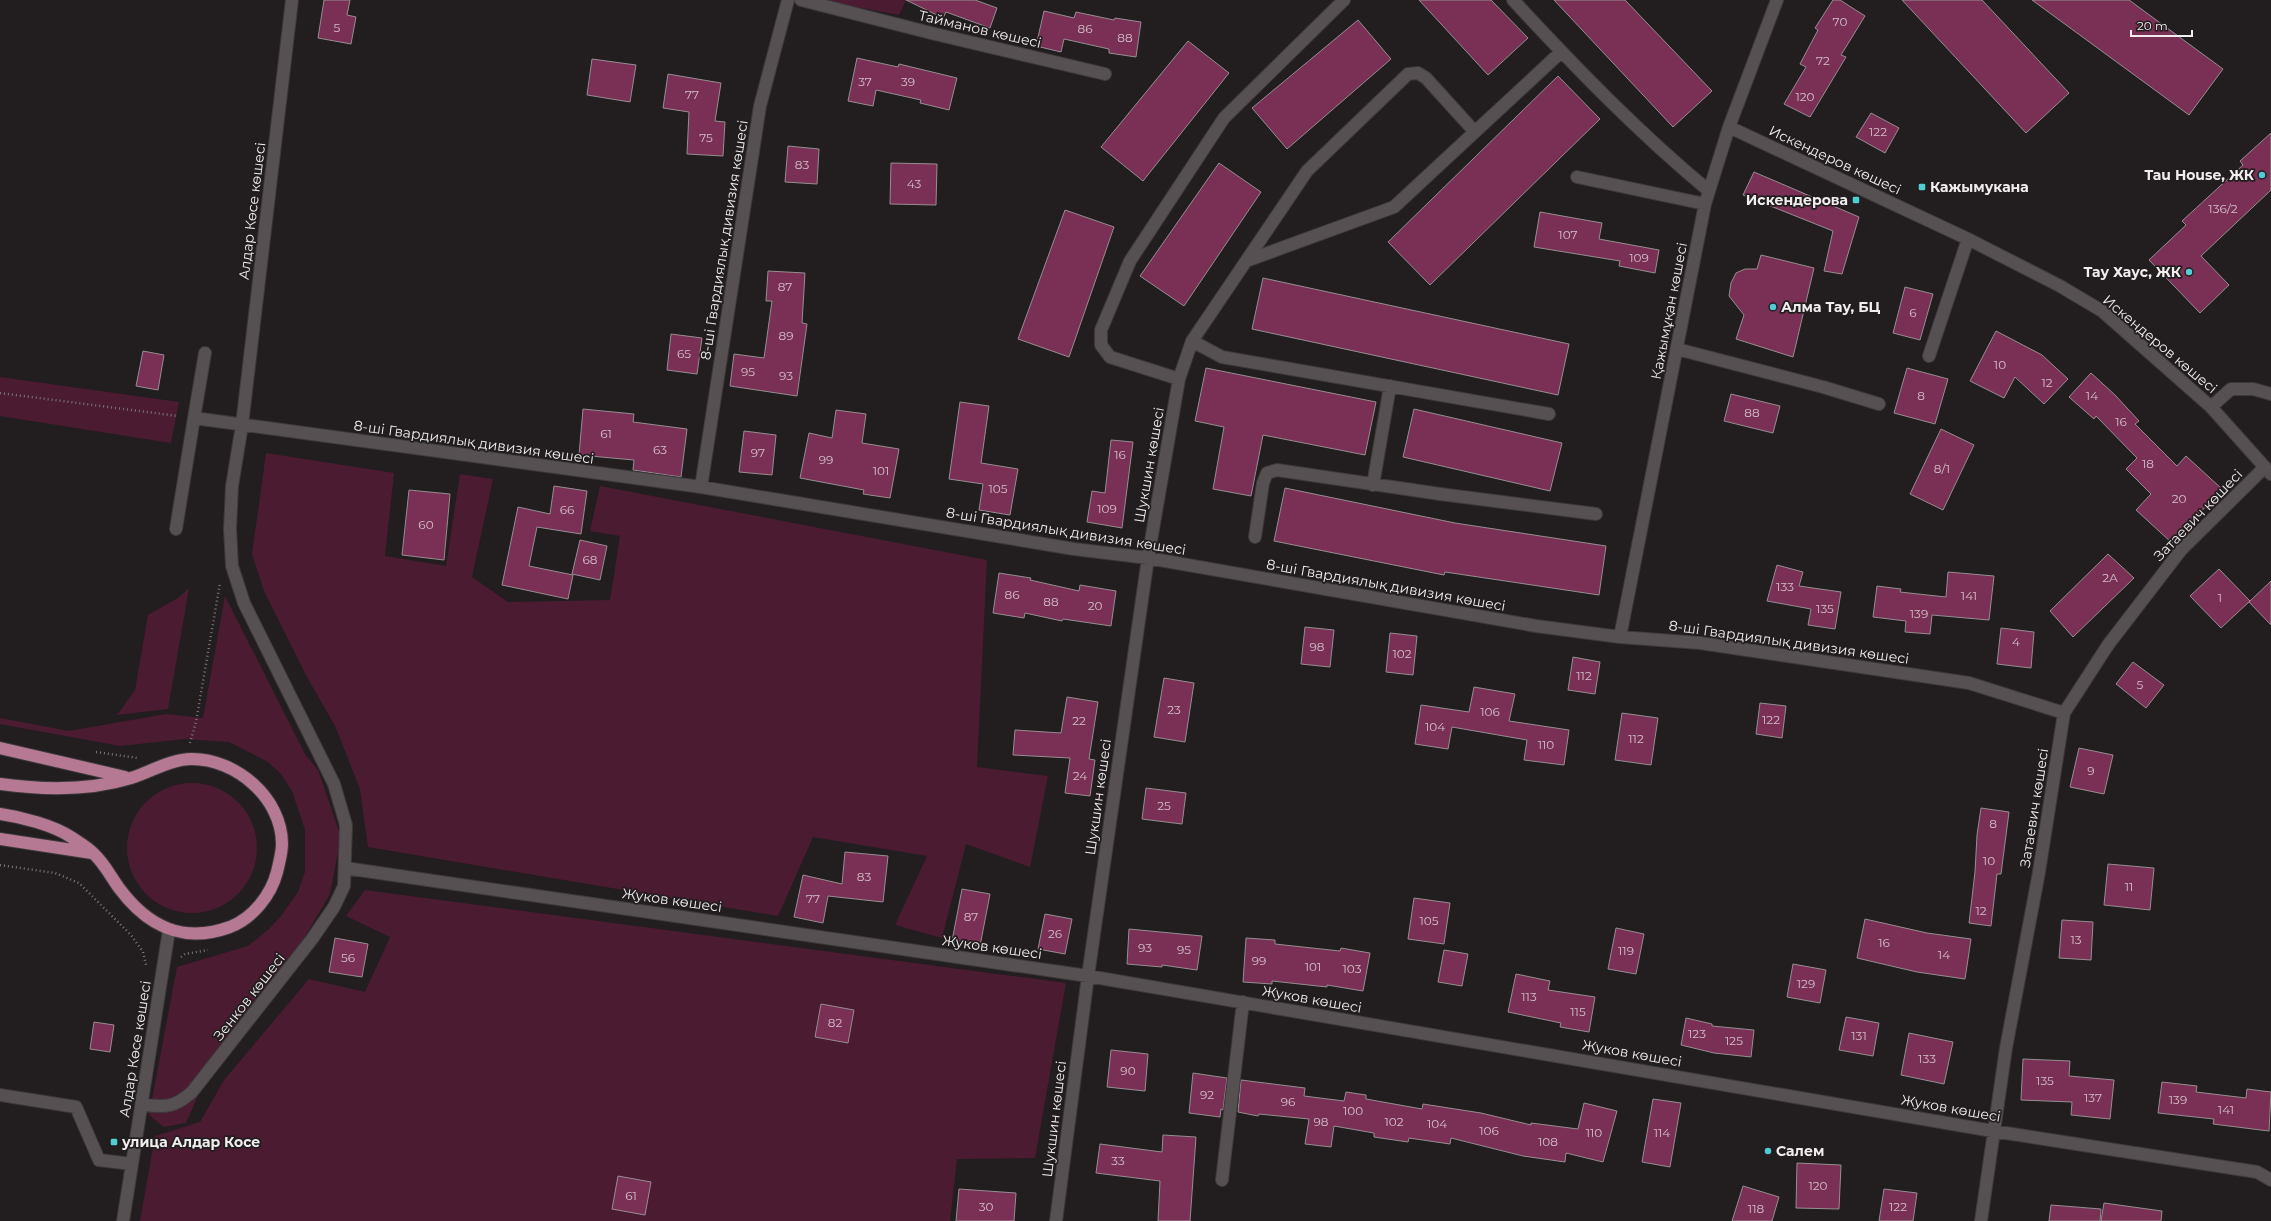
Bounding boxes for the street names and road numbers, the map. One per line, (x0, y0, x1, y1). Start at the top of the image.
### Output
street label: Тайманов көшесі (917, 6, 1043, 52)
street label: 8-ші Гвардиялық дивизия көшесі (696, 119, 752, 361)
street label: Искендеров көшесі (1766, 121, 1904, 199)
street label: Алдар Көсе көшесі (235, 141, 269, 281)
street label: Қажымұқан көшесі (1647, 241, 1691, 381)
street label: Искендеров көшесі (2099, 291, 2221, 397)
street label: Шукшин көшесі (1130, 406, 1168, 524)
street label: 8-ші Гвардиялық дивизия көшесі (353, 416, 595, 468)
street label: Затаевич көшесі (2150, 465, 2246, 565)
street label: 8-ші Гвардиялық дивизия көшесі (945, 503, 1187, 559)
street label: 8-ші Гвардиялық дивизия көшесі (1265, 555, 1507, 615)
street label: 8-ші Гвардиялық дивизия көшесі (1668, 616, 1910, 668)
street label: Шукшин көшесі (1081, 738, 1115, 856)
street label: Затаевич көшесі (2016, 747, 2052, 869)
street label: Жуков көшесі (621, 884, 723, 916)
street label: Жуков көшесі (941, 931, 1043, 963)
street label: Зенков көшесі (209, 950, 289, 1044)
street label: Алдар Көсе көшесі (115, 979, 155, 1119)
street label: Жуков көшесі (1261, 981, 1363, 1017)
street label: Жуков көшесі (1581, 1035, 1683, 1071)
street label: Шукшин көшесі (1038, 1060, 1070, 1178)
street label: Жуков көшесі (1900, 1090, 2002, 1126)

